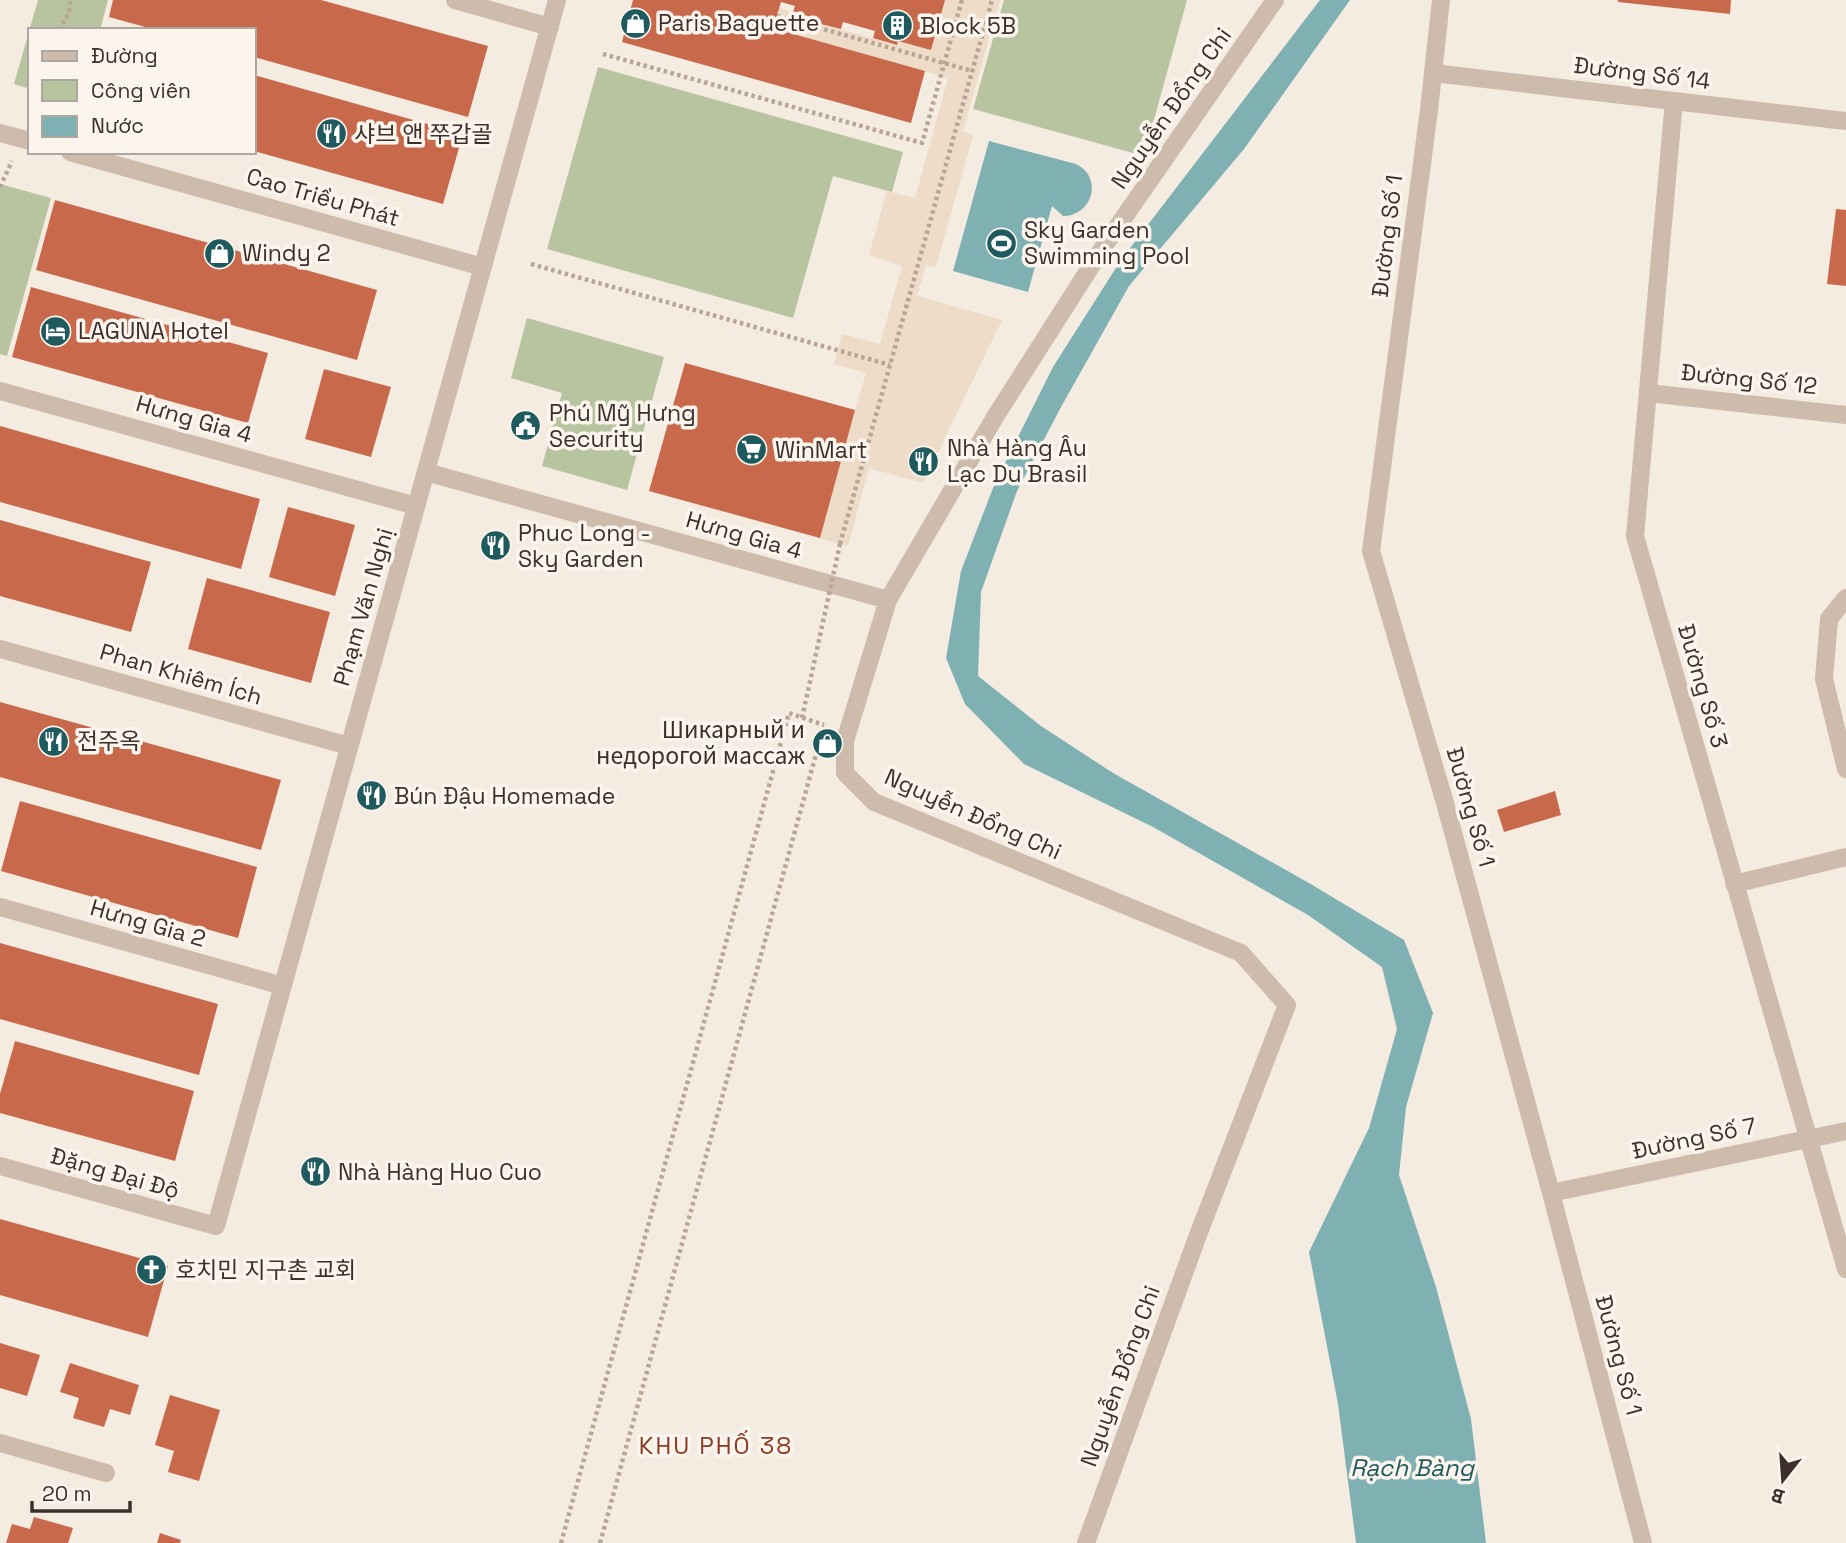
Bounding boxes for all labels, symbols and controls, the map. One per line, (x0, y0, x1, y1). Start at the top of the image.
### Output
shop icon: Paris Baguette (618, 6, 652, 40)
place label: Paris Baguette (658, 8, 819, 38)
building icon: Block 5B (880, 9, 914, 43)
place label: Block 5B (920, 11, 1016, 41)
street label: Nguyễn Đổng Chi (1104, 21, 1238, 195)
legend (28, 28, 256, 154)
text: Đường (91, 42, 158, 69)
street label: Đường Số 14 (1572, 50, 1712, 96)
text: Công viên (91, 77, 191, 104)
text: Nước (91, 112, 144, 139)
restaurant icon: 샤브 앤 쭈갑골 (314, 117, 348, 151)
place label: 샤브 앤 쭈갑골 (354, 119, 493, 149)
street label: Cao Triều Phát (243, 161, 403, 233)
street label: Đường Số 1 (1365, 173, 1409, 299)
place label: Sky Garden Swimming Pool (1024, 215, 1190, 271)
sports icon: Sky Garden Swimming Pool (984, 226, 1018, 260)
shop icon: Windy 2 (202, 236, 236, 270)
place label: Windy 2 (242, 238, 331, 268)
hotel icon: LAGUNA Hotel (38, 314, 72, 348)
place label: LAGUNA Hotel (78, 316, 229, 346)
street label: Đường Số 12 (1679, 357, 1819, 401)
street label: Hưng Gia 4 (132, 388, 256, 450)
place label: Phú Mỹ Hưng Security (549, 398, 696, 454)
public building icon: Phú Mỹ Hưng Security (509, 409, 543, 443)
supermarket icon: WinMart (735, 433, 769, 467)
place label: Nhà Hàng Âu Lạc Du Brasil (947, 433, 1087, 489)
place label: WinMart (775, 435, 867, 465)
restaurant icon: Nhà Hàng Âu Lạc Du Brasil (907, 444, 941, 478)
street label: Hưng Gia 4 (682, 504, 806, 566)
place label: Phuc Long - Sky Garden (518, 518, 651, 574)
street label: Phạm Văn Nghị (326, 525, 400, 689)
restaurant icon: Phuc Long - Sky Garden (478, 529, 512, 563)
street label: Đường Số 3 (1671, 621, 1735, 751)
street label: Phan Khiêm Ích (96, 636, 266, 712)
place label: Шикарный и недорогой массаж (596, 715, 806, 771)
restaurant icon: 전주옥 (37, 724, 71, 758)
place label: 전주옥 (77, 726, 140, 756)
shop icon: Шикарный и недорогой массаж (811, 726, 845, 760)
street label: Đường Số 1 (1440, 744, 1502, 870)
street label: Nguyễn Đổng Chi (880, 762, 1066, 866)
restaurant icon: Bún Đậu Homemade (354, 779, 388, 813)
place label: Bún Đậu Homemade (394, 781, 615, 811)
street label: Hưng Gia 2 (87, 892, 209, 954)
street label: Đường Số 7 (1629, 1110, 1759, 1166)
street label: Đặng Đại Độ (47, 1140, 183, 1206)
restaurant icon: Nhà Hàng Huo Cuo (298, 1155, 332, 1189)
place label: Nhà Hàng Huo Cuo (338, 1157, 542, 1187)
church icon: 호치민 지구촌 교회 (135, 1253, 169, 1287)
place label: 호치민 지구촌 교회 (175, 1255, 356, 1285)
street label: Nguyễn Đổng Chi (1073, 1281, 1167, 1471)
street label: Đường Số 1 (1589, 1292, 1649, 1418)
district label: KHU PHỐ 38 (639, 1430, 793, 1461)
north arrow (1748, 1445, 1818, 1515)
water label: Rạch Bàng (1350, 1452, 1475, 1483)
scale bar (32, 1470, 130, 1514)
text: 20 m (42, 1480, 92, 1507)
text: B (1768, 1482, 1788, 1510)

